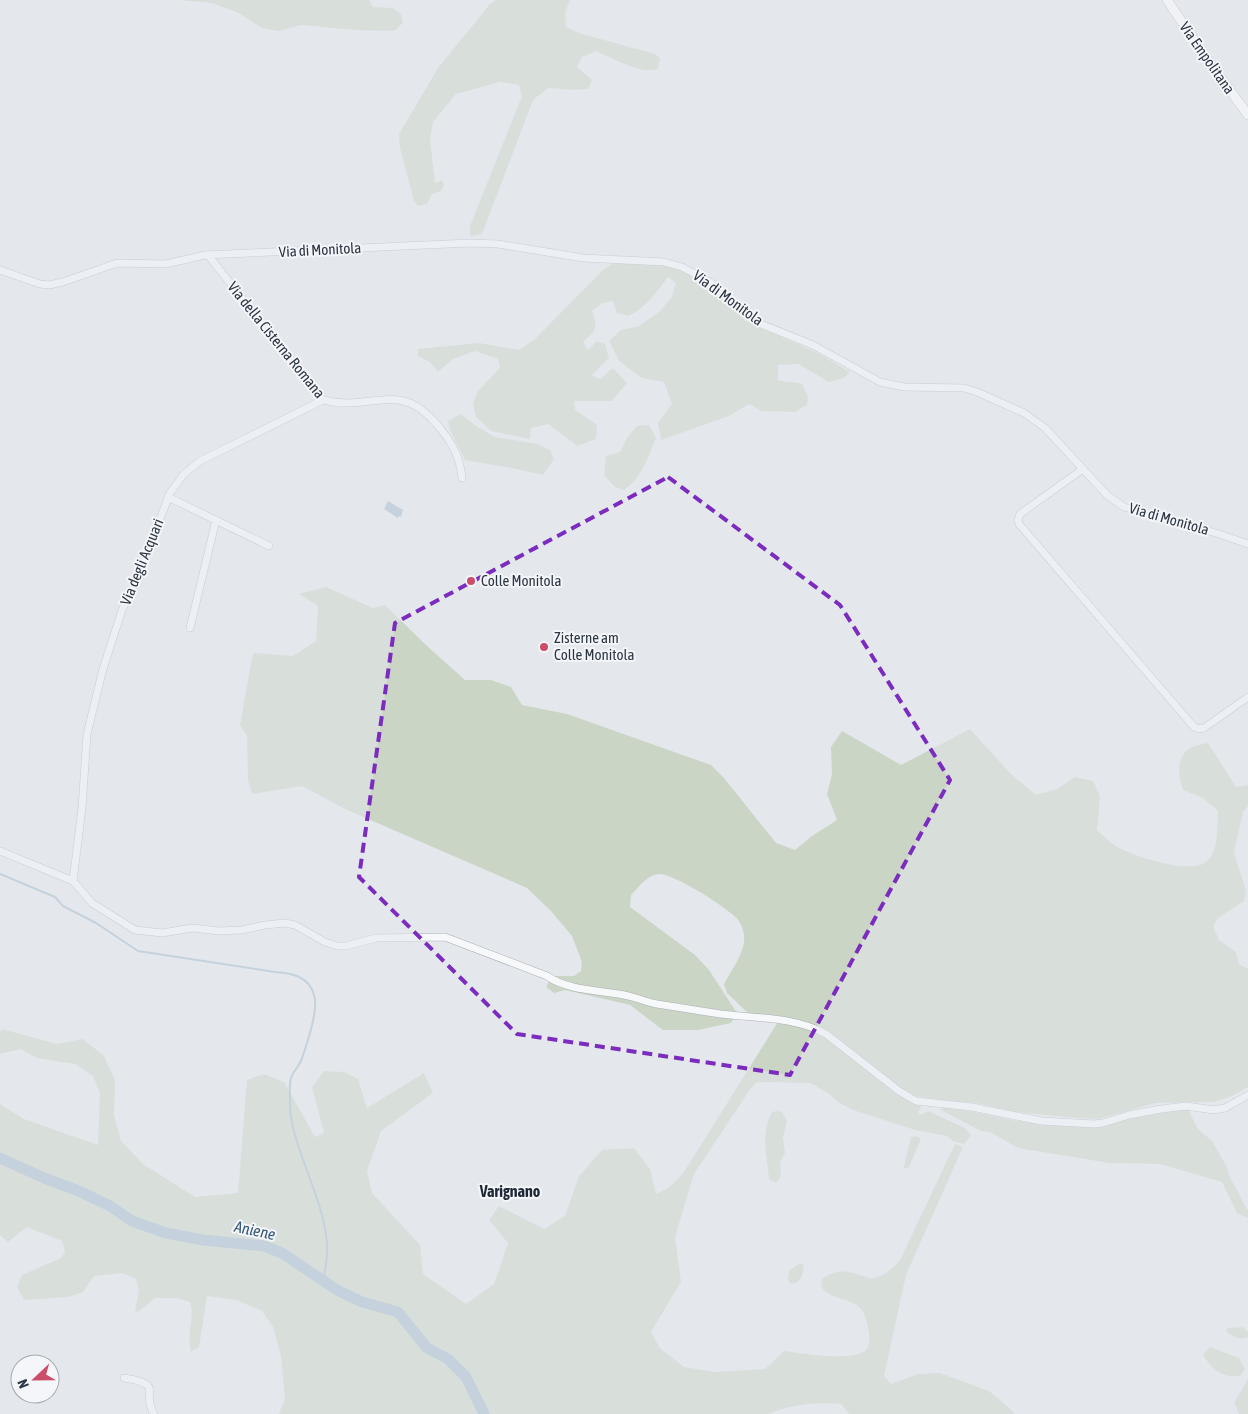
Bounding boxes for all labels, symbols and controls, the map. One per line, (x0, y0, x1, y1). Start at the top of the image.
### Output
street label: Via Empolitana (1176, 18, 1239, 97)
street label: Via di Monitola (278, 239, 362, 260)
street label: Via di Monitola (690, 266, 767, 329)
street label: Via della Cisterna Romana (224, 278, 328, 401)
street label: Via di Monitola (1127, 499, 1211, 538)
street label: Via degli Acquari (116, 516, 167, 608)
place label: Colle Monitola (481, 572, 561, 589)
marker: Colle Monitola (465, 575, 477, 587)
place label: Zisterne am Colle Monitola (554, 629, 634, 663)
marker: Zisterne am Colle Monitola (538, 641, 550, 653)
district label: Varignano (479, 1182, 541, 1200)
water label: Aniene (232, 1217, 277, 1243)
north arrow (10, 1354, 60, 1404)
text: N (14, 1377, 32, 1391)

